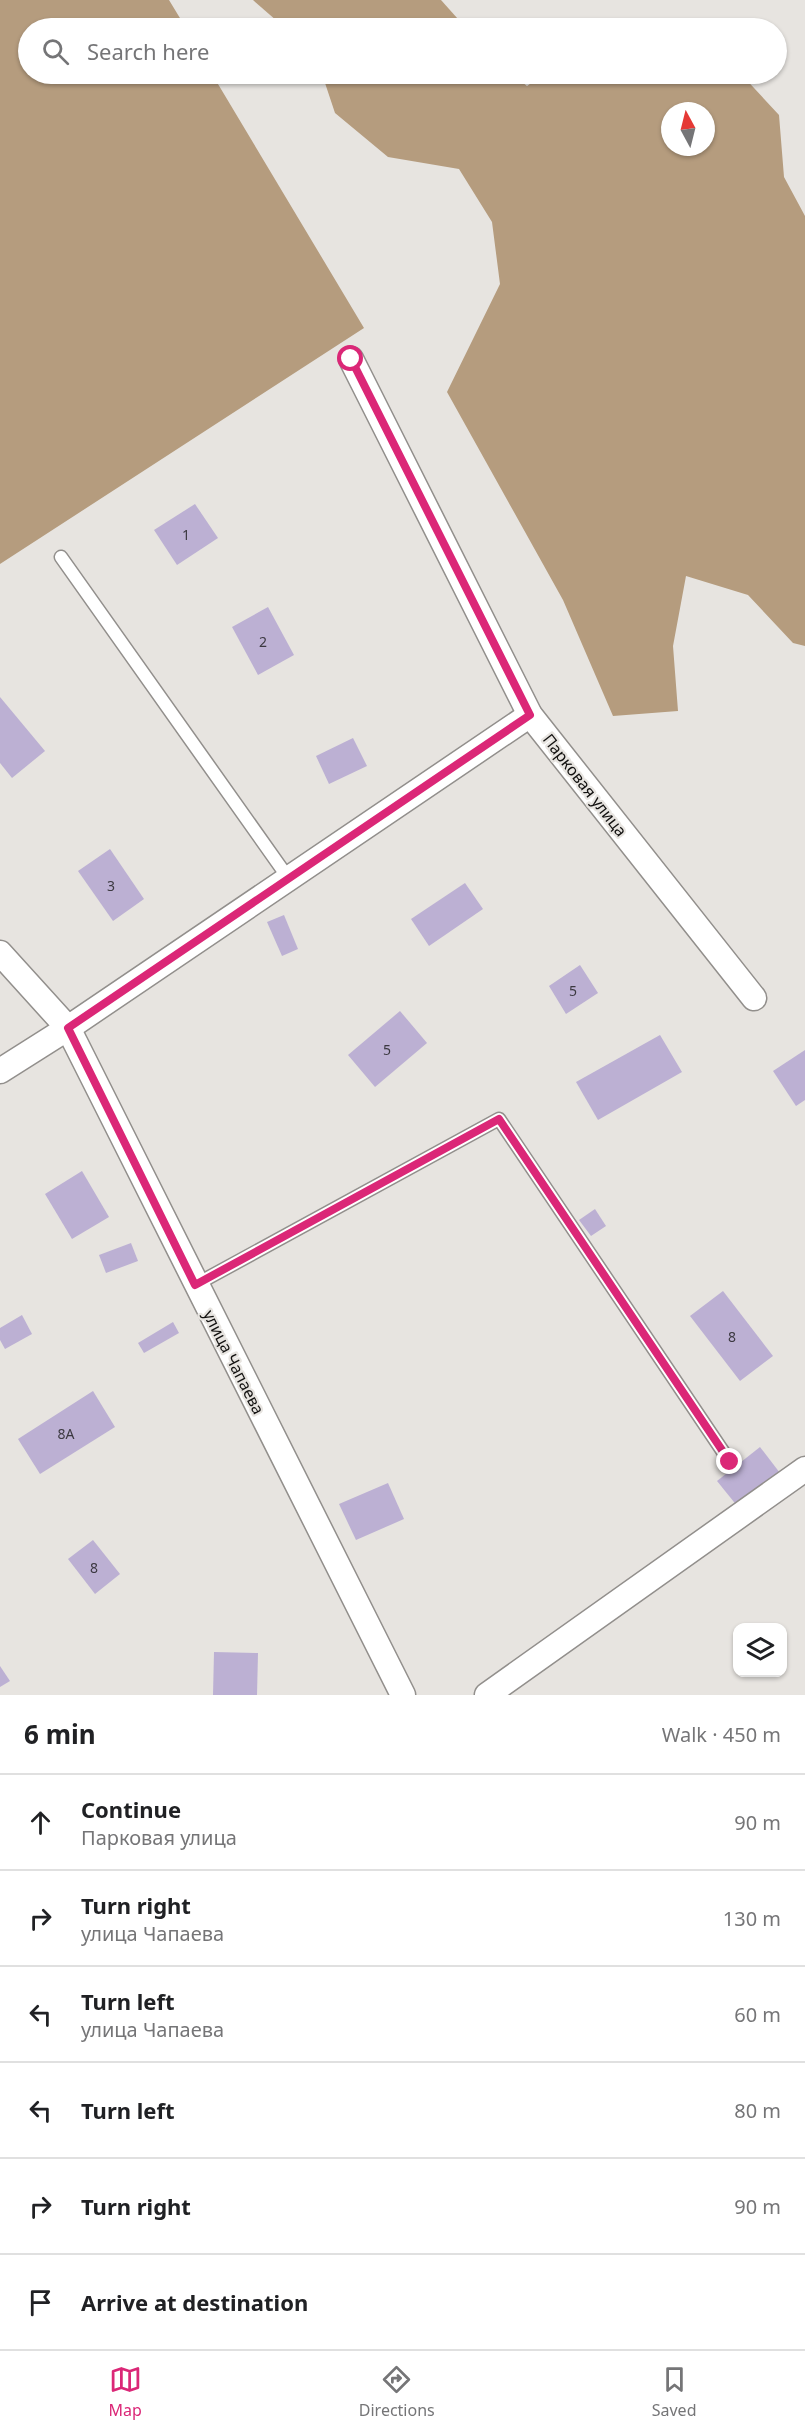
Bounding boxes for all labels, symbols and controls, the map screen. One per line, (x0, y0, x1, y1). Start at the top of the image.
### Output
search box (18, 18, 787, 84)
icon: search (39, 35, 72, 68)
text: Search here (87, 36, 209, 66)
north arrow (661, 102, 715, 156)
route start (337, 345, 363, 371)
house number: 1 (182, 525, 190, 544)
house number: 2 (259, 632, 267, 651)
street label: Парковая улица (538, 729, 632, 841)
house number: 3 (107, 876, 115, 895)
house number: 5 (569, 981, 577, 1000)
house number: 5 (383, 1040, 391, 1059)
street label: улица Чапаева (198, 1306, 270, 1418)
house number: 8 (728, 1327, 736, 1346)
house number: 8А (58, 1424, 75, 1443)
route end (716, 1448, 742, 1474)
house number: 8 (90, 1558, 98, 1577)
map controls (733, 1623, 787, 1677)
button: layers (733, 1623, 787, 1677)
text: 6 min (24, 1716, 96, 1752)
text: Walk · 450 m (662, 1721, 781, 1748)
text: Continue (81, 1794, 181, 1824)
icon: ahead (24, 1806, 57, 1839)
text: 90 m (734, 1809, 781, 1836)
text: Парковая улица (81, 1824, 237, 1851)
text: Turn right (81, 1890, 191, 1920)
icon: right (24, 1902, 57, 1935)
text: 130 m (723, 1905, 781, 1932)
text: улица Чапаева (81, 1920, 224, 1947)
text: Turn left (81, 1986, 175, 2016)
icon: left (24, 1998, 57, 2031)
text: 60 m (734, 2001, 781, 2028)
text: улица Чапаева (81, 2016, 224, 2043)
icon: left (24, 2094, 57, 2127)
text: Turn left (81, 2095, 175, 2125)
text: 80 m (734, 2097, 781, 2124)
icon: right (24, 2190, 57, 2223)
text: Turn right (81, 2191, 191, 2221)
text: 90 m (734, 2193, 781, 2220)
icon: arrive (24, 2286, 57, 2319)
text: Arrive at destination (81, 2287, 308, 2317)
tab: Map (108, 2363, 142, 2421)
tab: Directions (359, 2363, 435, 2421)
tab: Saved (652, 2363, 696, 2421)

